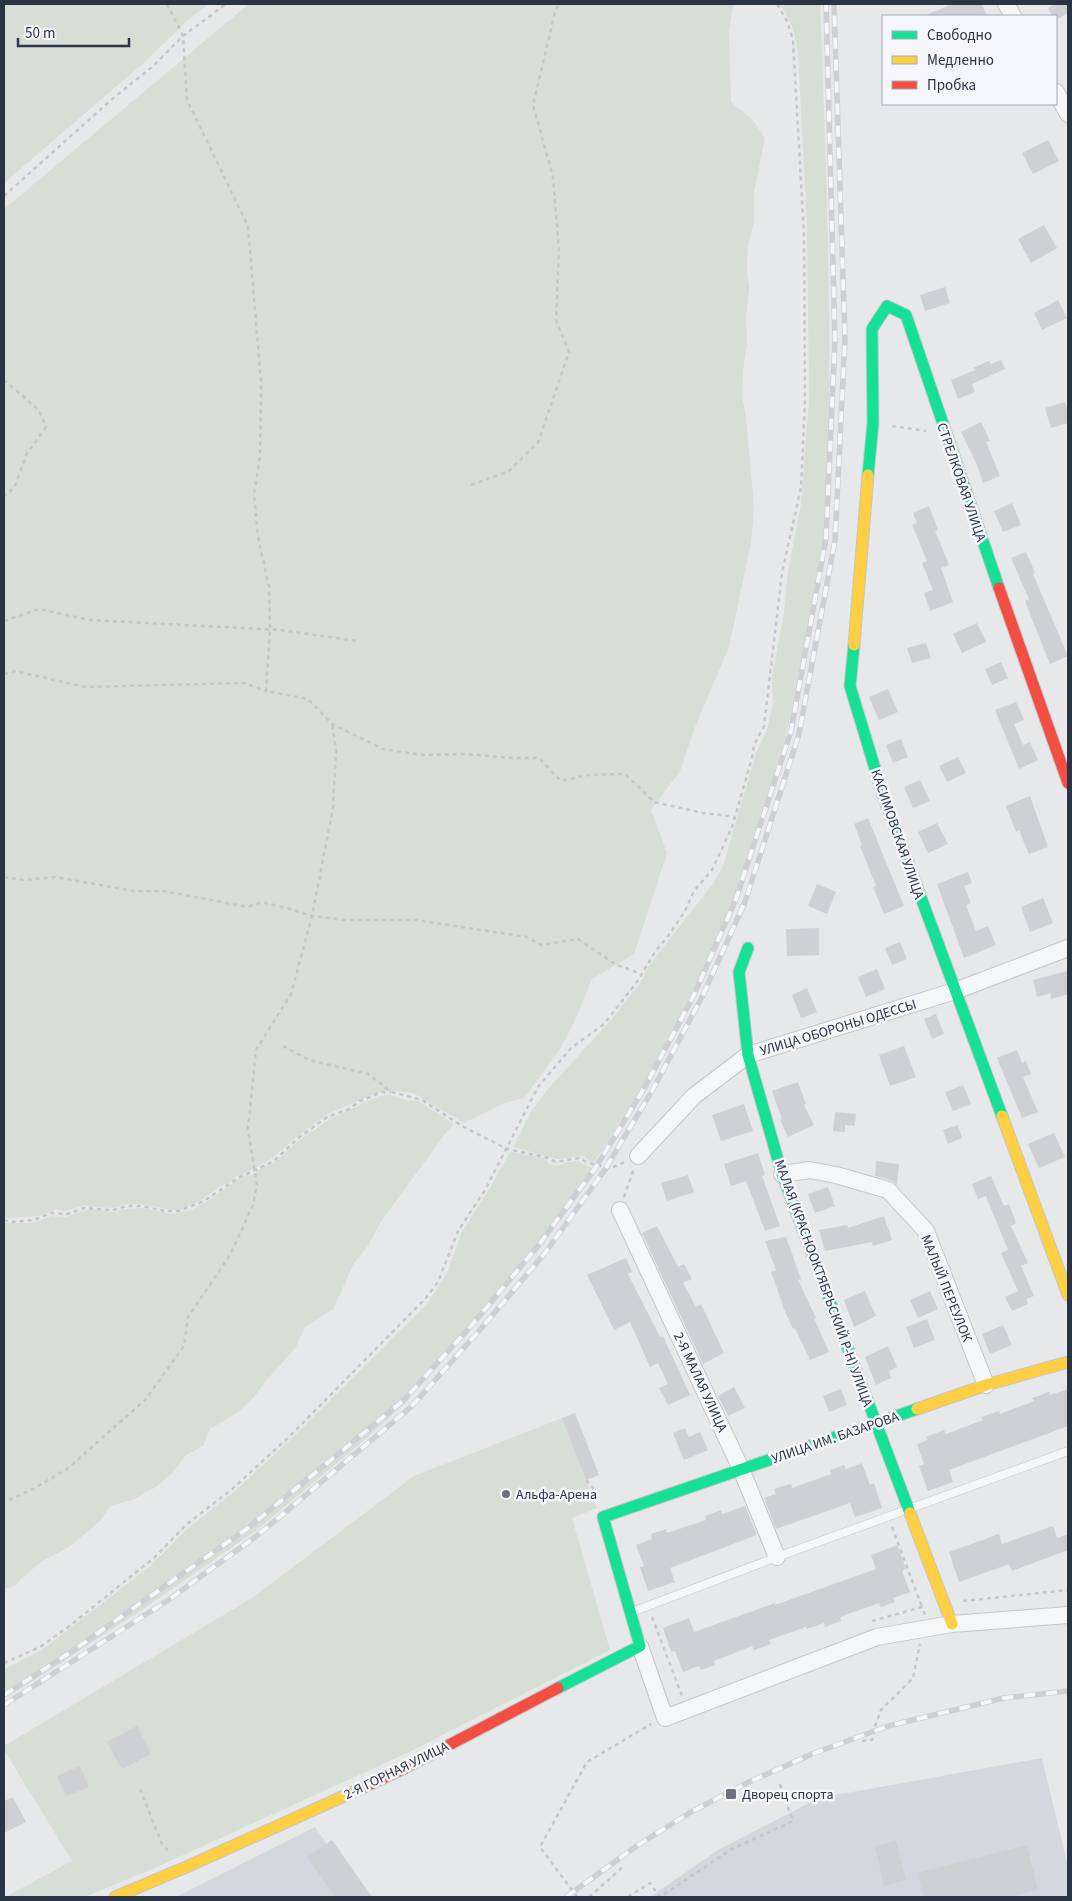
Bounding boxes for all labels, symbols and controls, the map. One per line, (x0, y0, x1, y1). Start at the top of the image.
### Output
scale bar (18, 15, 129, 47)
legend (882, 15, 1057, 105)
text: 50 m (25, 23, 55, 44)
text: Свободно (927, 25, 992, 46)
text: Медленно (927, 50, 994, 71)
text: Пробка (927, 75, 976, 96)
street label: СТРЕЛКОВАЯ УЛИЦА (931, 420, 991, 545)
street label: КАСИМОВСКАЯ УЛИЦА (865, 767, 929, 902)
street label: УЛИЦА ОБОРОНЫ ОДЕССЫ (758, 995, 919, 1061)
street label: МАЛАЯ (КРАСНООКТЯБРЬСКИЙ Р-Н) УЛИЦА (769, 1157, 877, 1410)
street label: МАЛЫЙ ПЕРЕУЛОК (915, 1232, 977, 1346)
street label: 2-Я МАЛАЯ УЛИЦА (668, 1329, 732, 1436)
street label: УЛИЦА ИМ. БАЗАРОВА (769, 1407, 902, 1469)
place label: Альфа-Арена (516, 1485, 597, 1505)
marker: Альфа-Арена (500, 1488, 512, 1500)
street label: 2-Я ГОРНАЯ УЛИЦА (341, 1737, 453, 1805)
place label: Дворец спорта (742, 1785, 834, 1805)
marker: Дворец спорта (724, 1787, 738, 1801)

